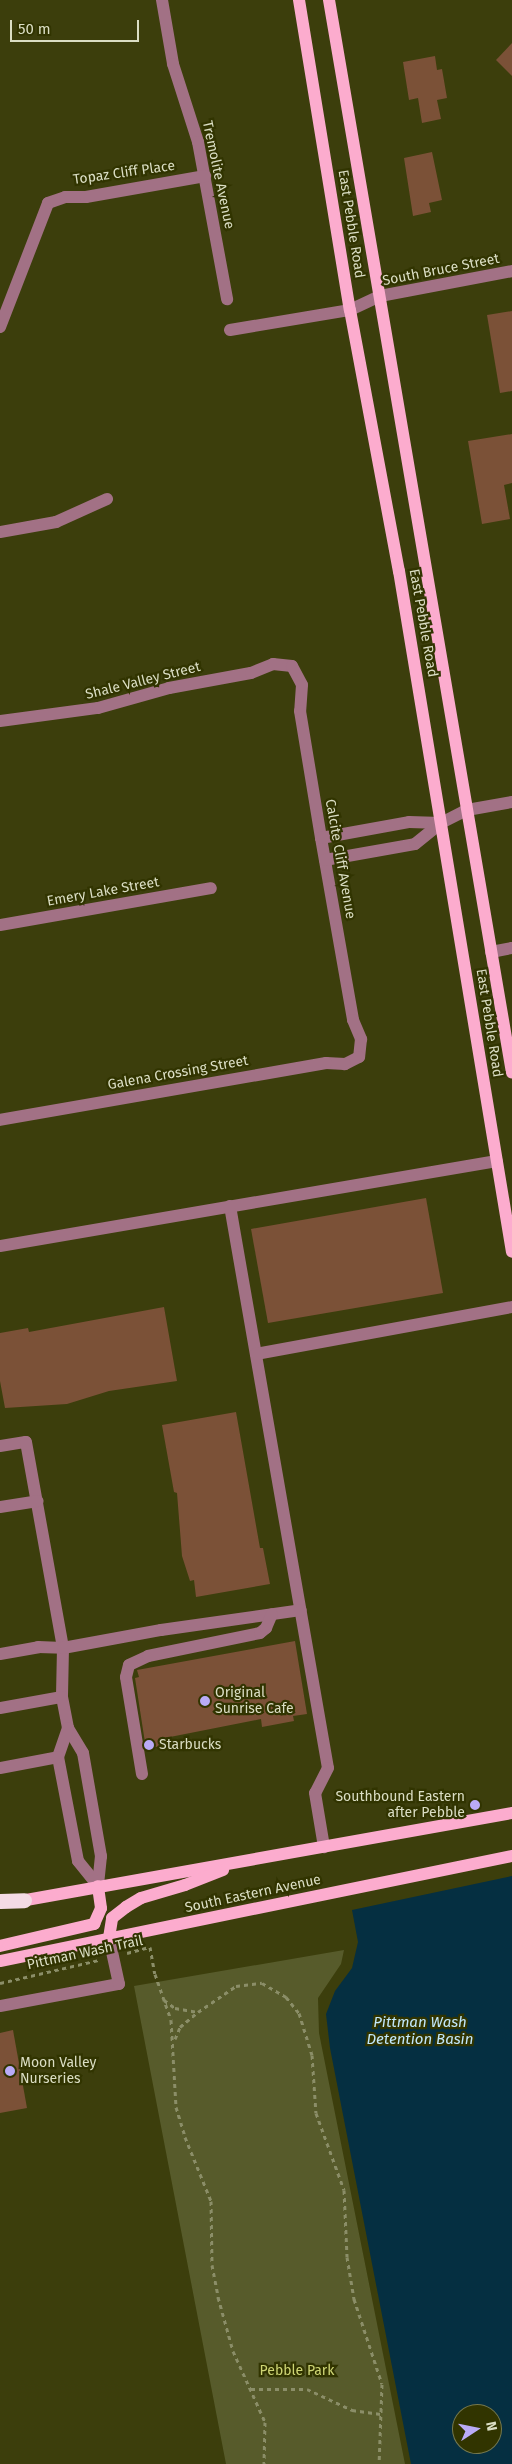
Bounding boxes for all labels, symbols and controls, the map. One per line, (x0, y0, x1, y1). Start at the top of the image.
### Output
scale bar (12, 10, 141, 42)
text: 50 m (18, 20, 51, 38)
street label: Tremolite Avenue (198, 119, 238, 231)
street label: Topaz Cliff Place (72, 158, 176, 188)
street label: East Pebble Road (334, 168, 368, 280)
street label: South Bruce Street (381, 250, 501, 290)
street label: East Pebble Road (405, 568, 441, 678)
street label: Shale Valley Street (84, 659, 202, 703)
street label: Calcite Cliff Avenue (321, 798, 359, 920)
street label: Emery Lake Street (46, 874, 160, 910)
street label: East Pebble Road (472, 967, 506, 1079)
street label: Galena Crossing Street (106, 1052, 250, 1094)
place label: Original Sunrise Cafe (215, 1685, 294, 1718)
marker: Original Sunrise Cafe (199, 1695, 211, 1707)
place label: Starbucks (159, 1737, 221, 1753)
marker: Starbucks (143, 1739, 155, 1751)
place label: Southbound Eastern after Pebble (335, 1789, 465, 1821)
marker: Southbound Eastern after Pebble (469, 1799, 481, 1811)
street label: South Eastern Avenue (184, 1871, 322, 1917)
street label: Pittman Wash Trail (25, 1932, 145, 1974)
water label: Pittman Wash Detention Basin (367, 2013, 473, 2048)
place label: Moon Valley Nurseries (20, 2055, 96, 2088)
marker: Moon Valley Nurseries (4, 2065, 16, 2077)
park label: Pebble Park (260, 2363, 334, 2379)
north arrow (452, 2404, 502, 2454)
text: N (482, 2420, 500, 2432)

